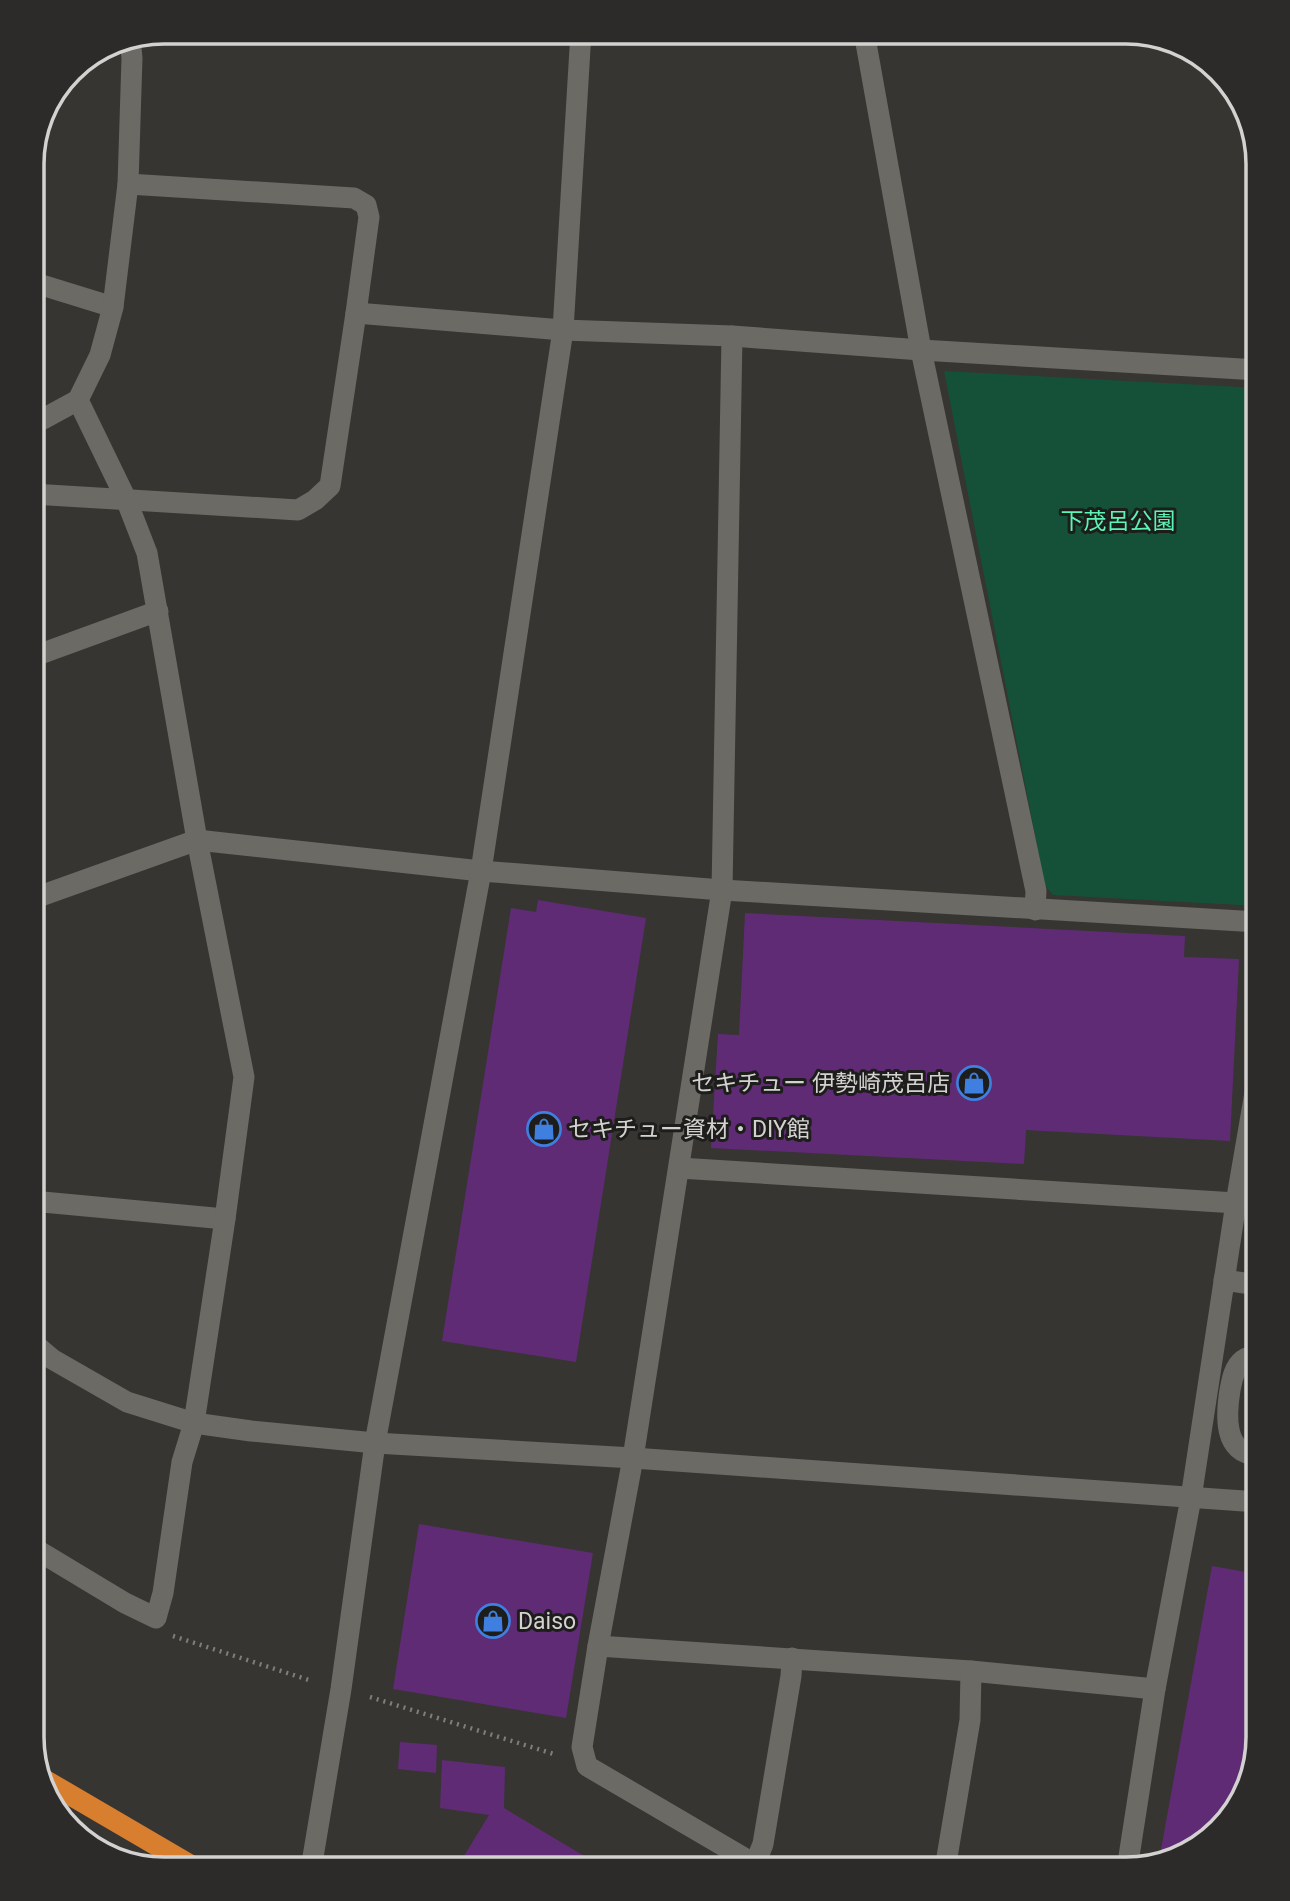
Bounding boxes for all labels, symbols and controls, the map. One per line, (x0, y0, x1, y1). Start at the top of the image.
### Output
park label: 下茂呂公園 (1061, 508, 1176, 535)
shop icon: セキチュー 伊勢崎茂呂店 (955, 1064, 993, 1102)
place label: セキチュー 伊勢崎茂呂店 (691, 1070, 950, 1097)
shop icon: セキチュー資材・DIY館 (525, 1110, 563, 1148)
place label: セキチュー資材・DIY館 (568, 1116, 810, 1143)
shop icon: Daiso (474, 1602, 512, 1640)
place label: Daiso (518, 1608, 576, 1635)

